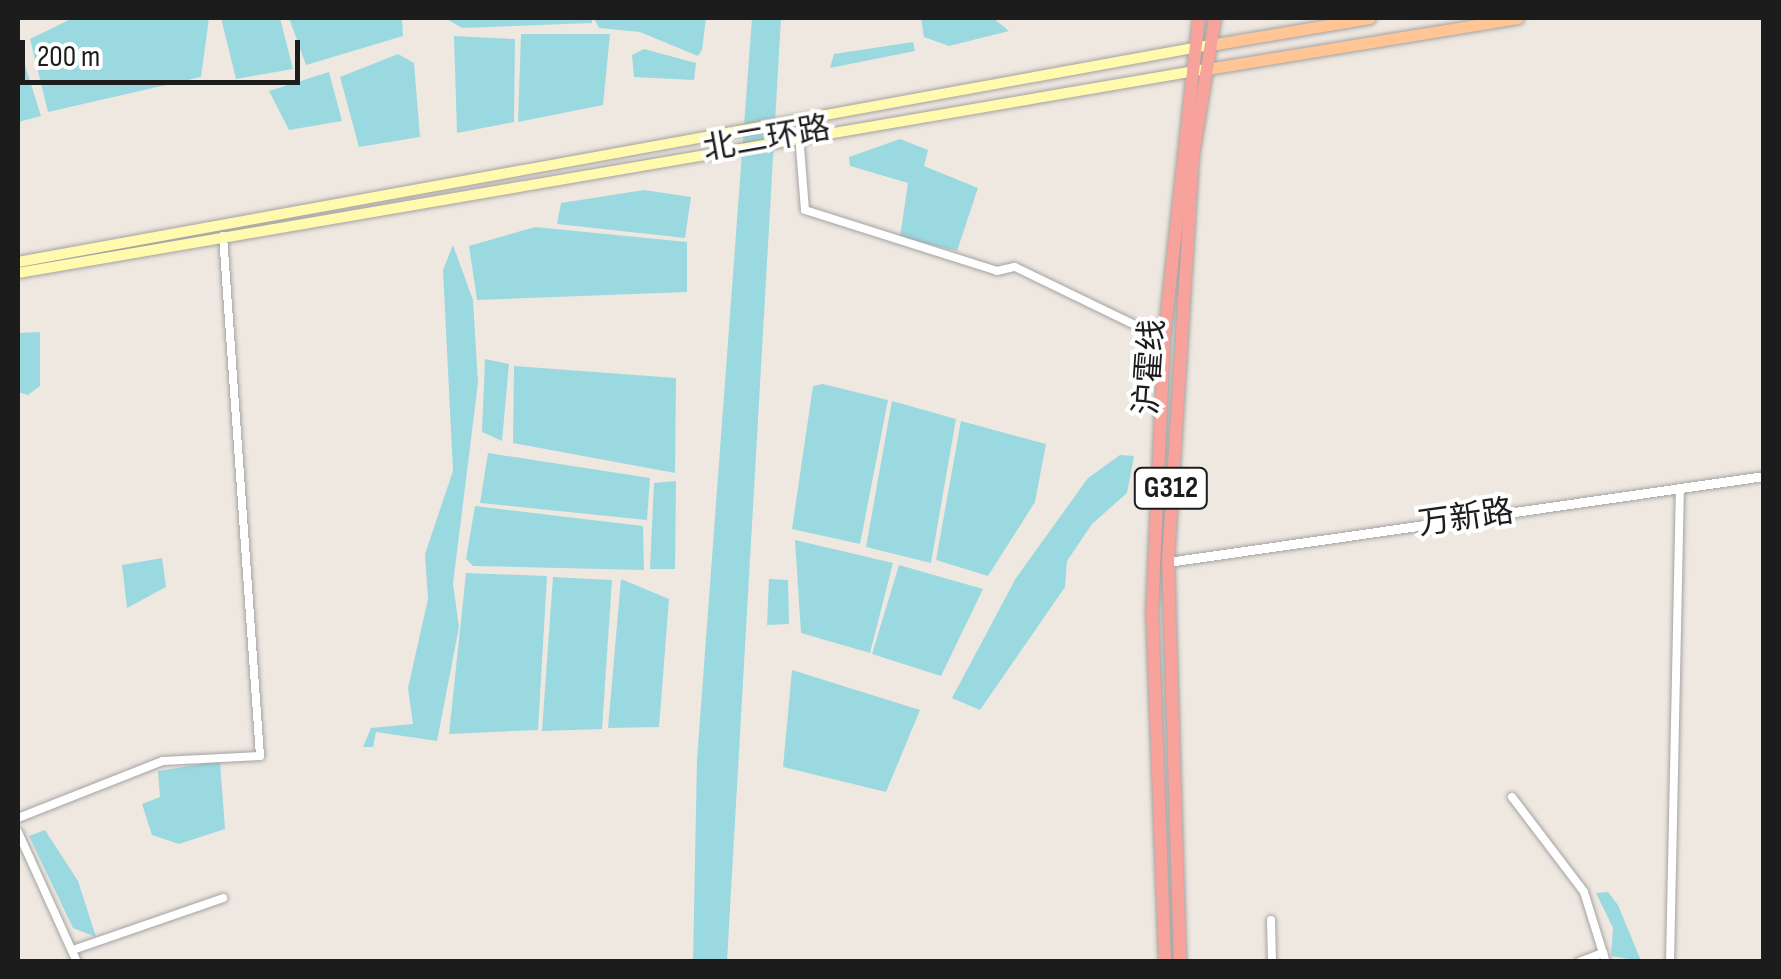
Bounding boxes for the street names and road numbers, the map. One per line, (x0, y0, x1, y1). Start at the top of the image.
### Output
street label: 北二环路 (701, 110, 833, 170)
street label: 沪霍线 (1128, 318, 1174, 416)
road number: G312 (1134, 463, 1208, 513)
street label: 万新路 (1416, 493, 1516, 545)

